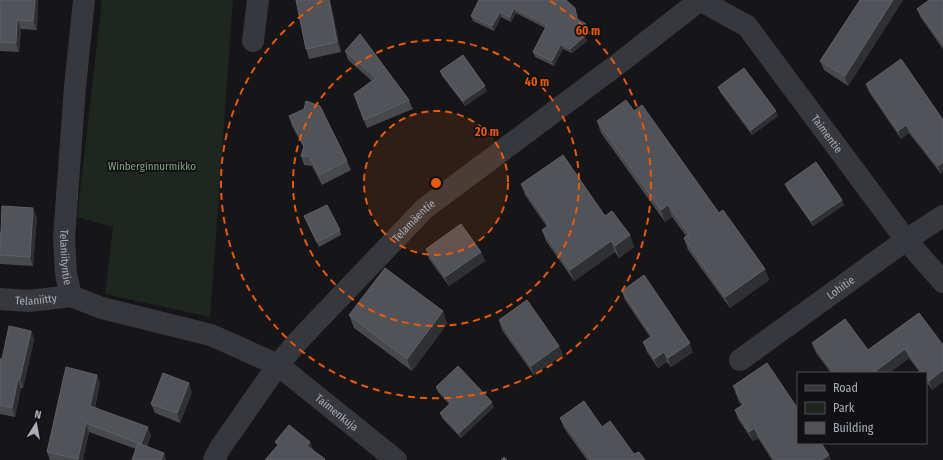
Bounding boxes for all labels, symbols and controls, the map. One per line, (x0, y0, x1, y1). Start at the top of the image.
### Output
text: 60 m (576, 24, 600, 38)
text: 40 m (525, 75, 549, 89)
street label: Taimentie (808, 112, 845, 156)
text: 20 m (474, 125, 499, 139)
park label: Winberginnurmikko (108, 160, 196, 173)
centre of rings (429, 176, 443, 190)
street label: Telamäentie (390, 197, 438, 245)
street label: Telaniityntie (57, 229, 74, 286)
street label: Lohitie (824, 273, 857, 302)
street label: Telaniitty (15, 292, 57, 308)
legend (797, 372, 927, 444)
text: Road (833, 381, 858, 395)
street label: Taimenkuja (312, 392, 361, 434)
text: Park (833, 401, 855, 415)
north arrow (16, 404, 56, 444)
text: N (33, 408, 42, 422)
text: Building (833, 421, 874, 435)

